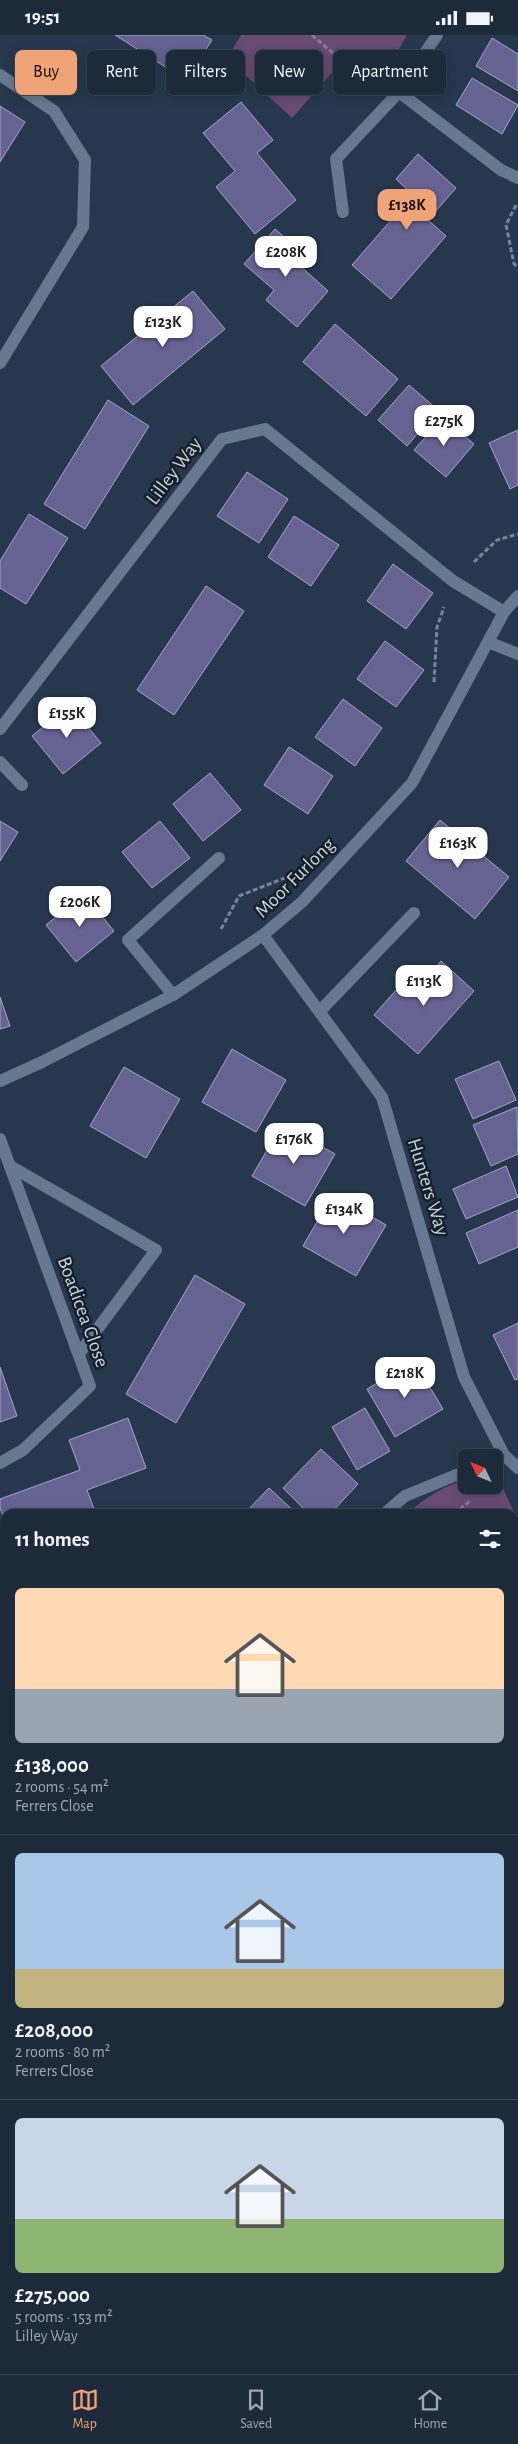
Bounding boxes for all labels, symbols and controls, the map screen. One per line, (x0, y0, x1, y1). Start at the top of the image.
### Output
text: 19:51 (25, 8, 60, 27)
chip: Buy (15, 50, 77, 95)
chip: Rent (87, 50, 156, 95)
chip: Filters (166, 50, 245, 95)
chip: New (255, 50, 323, 95)
chip: Apartment (333, 50, 446, 95)
pin: £138K (372, 189, 442, 231)
text: £138K (388, 197, 426, 213)
pin: £208K (251, 235, 321, 278)
text: £208K (266, 244, 306, 260)
pin: £123K (128, 305, 198, 348)
text: £123K (145, 314, 181, 330)
pin: £275K (409, 405, 479, 447)
text: £275K (425, 413, 463, 429)
street label: Lilley Way (142, 433, 206, 508)
pin: £155K (32, 697, 102, 739)
text: £155K (49, 705, 85, 721)
pin: £163K (423, 827, 493, 869)
street label: Moor Furlong (251, 834, 339, 922)
text: £163K (440, 835, 476, 851)
pin: £206K (45, 885, 115, 928)
text: £206K (60, 894, 100, 910)
pin: £113K (389, 965, 459, 1007)
text: £113K (407, 973, 441, 989)
pin: £176K (259, 1123, 329, 1165)
text: £176K (276, 1131, 312, 1147)
street label: Hunters Way (404, 1136, 452, 1238)
pin: £134K (309, 1193, 379, 1235)
text: £134K (325, 1201, 363, 1217)
street label: Boadicea Close (54, 1254, 112, 1370)
pin: £218K (370, 1357, 440, 1399)
text: £218K (386, 1365, 424, 1381)
north arrow (458, 1449, 502, 1494)
map controls (458, 1449, 503, 1494)
icon: filters (476, 1525, 504, 1553)
text: 11 homes (15, 1529, 90, 1550)
icon: home (215, 1620, 305, 1710)
text: £138,000 (15, 1755, 89, 1776)
text: 2 rooms · 54 m² (15, 1779, 109, 1795)
text: Ferrers Close (15, 1798, 94, 1814)
icon: home (215, 1886, 305, 1976)
text: £208,000 (15, 2020, 93, 2041)
text: 2 rooms · 80 m² (15, 2044, 110, 2060)
text: Ferrers Close (15, 2063, 94, 2079)
icon: home (215, 2151, 305, 2241)
text: £275,000 (15, 2285, 90, 2306)
text: 5 rooms · 153 m² (15, 2309, 113, 2325)
text: Lilley Way (15, 2328, 78, 2344)
tab: Map (71, 2386, 99, 2433)
tab: Saved (240, 2386, 272, 2433)
tab: Home (414, 2386, 447, 2433)

